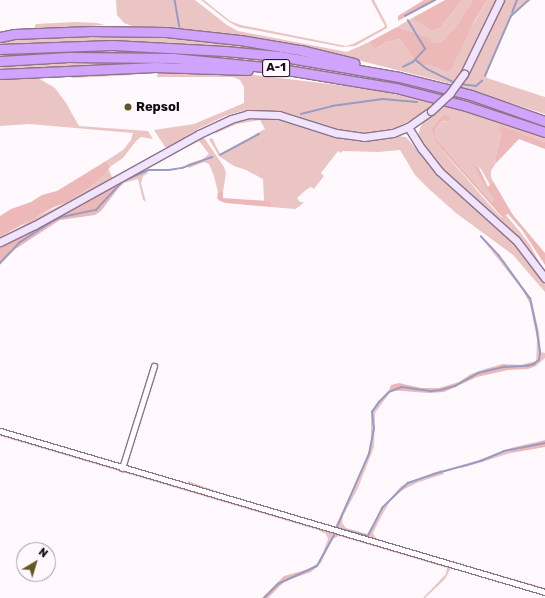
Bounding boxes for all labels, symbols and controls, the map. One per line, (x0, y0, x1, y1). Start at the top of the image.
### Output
road number: A-1 (262, 58, 290, 78)
place label: Repsol (136, 99, 180, 115)
marker: Repsol (123, 102, 133, 112)
north arrow (16, 542, 56, 582)
text: N (36, 545, 50, 560)

